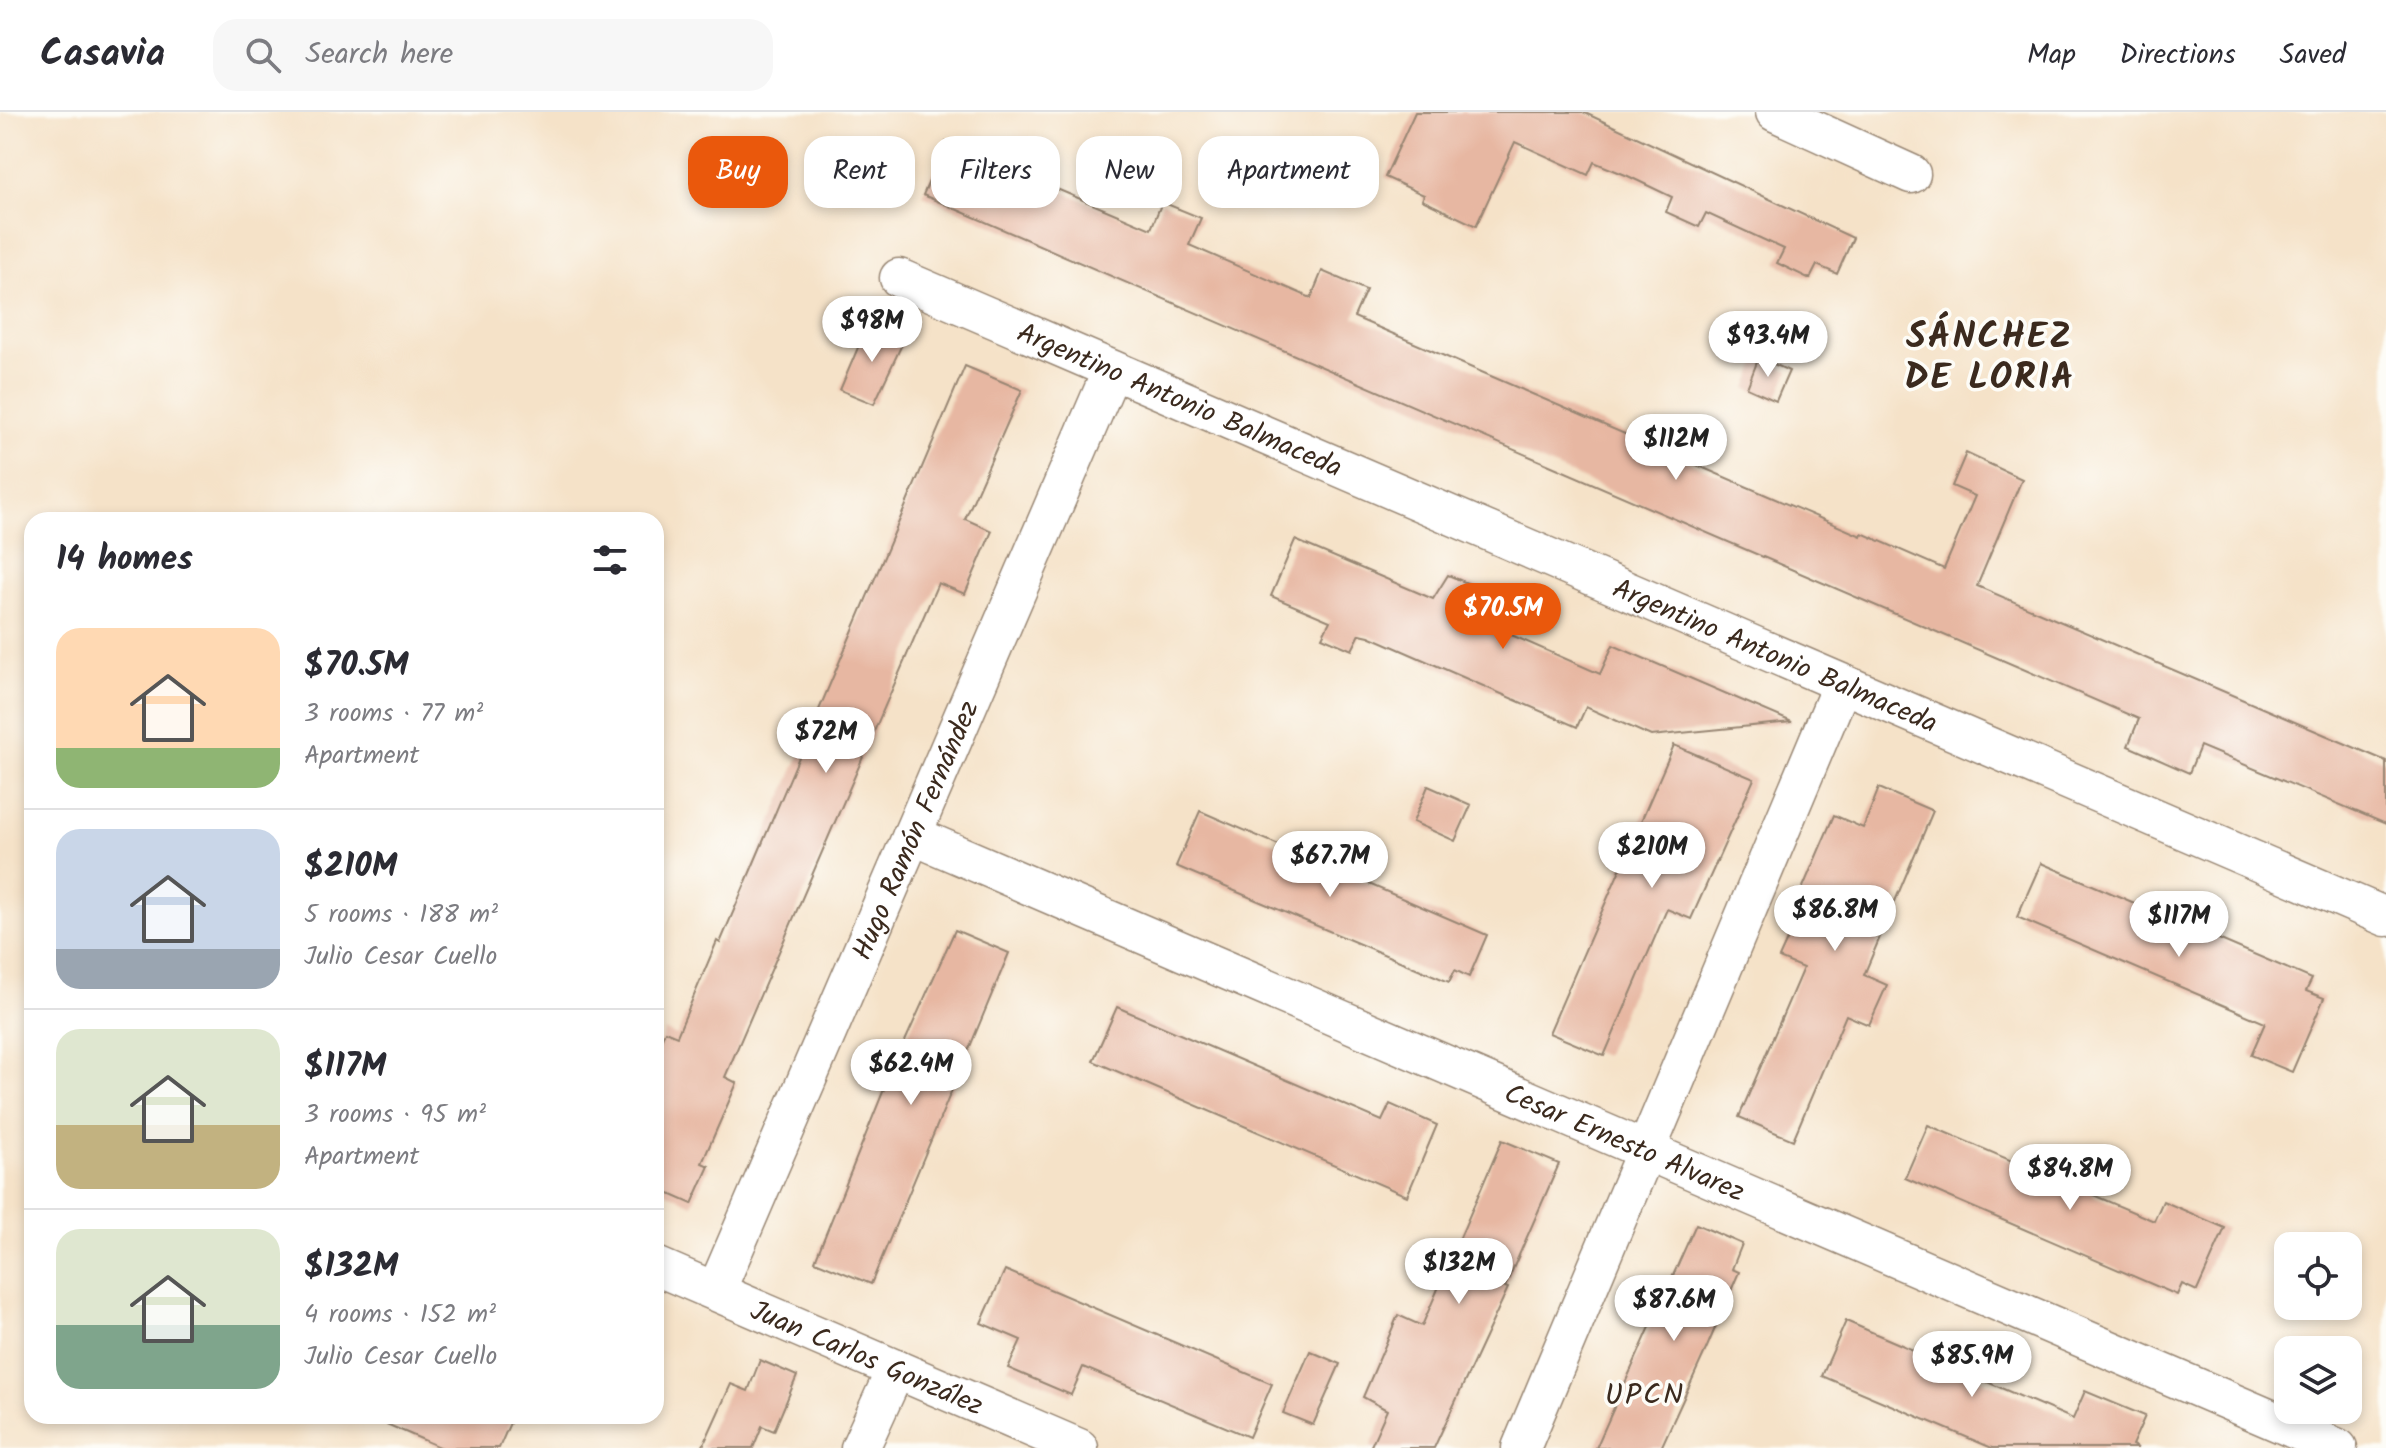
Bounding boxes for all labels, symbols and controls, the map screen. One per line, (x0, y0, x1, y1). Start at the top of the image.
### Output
search box (213, 19, 773, 91)
text: Casavia (40, 25, 165, 85)
text: Search here (305, 31, 453, 79)
icon: search (241, 33, 285, 77)
text: Map (2027, 33, 2076, 78)
text: Directions (2120, 33, 2236, 78)
text: Saved (2280, 33, 2346, 78)
chip: Buy (688, 136, 788, 208)
chip: Rent (804, 136, 915, 208)
chip: Filters (931, 136, 1060, 208)
chip: New (1076, 136, 1182, 208)
chip: Apartment (1198, 136, 1379, 208)
pin: $98M (825, 296, 919, 364)
text: $98M (840, 301, 904, 343)
district label: SÁNCHEZ DE LORIA (1904, 309, 2076, 407)
street label: Argentino Antonio Balmaceda (1009, 311, 1349, 491)
pin: $93.4M (1703, 311, 1833, 379)
text: $93.4M (1727, 316, 1809, 358)
pin: $112M (1620, 414, 1732, 482)
text: $112M (1643, 419, 1709, 461)
text: 14 homes (56, 533, 193, 587)
icon: filters (588, 538, 632, 582)
street label: Argentino Antonio Balmaceda (1605, 567, 1944, 747)
pin: $70.5M (1438, 583, 1568, 651)
text: $70.5M (1463, 588, 1543, 630)
text: $70.5M (304, 639, 409, 693)
icon: home (120, 660, 216, 756)
text: 3 rooms · 77 m² (304, 693, 483, 735)
street label: Hugo Ramón Fernández (841, 694, 992, 968)
pin: $72M (779, 707, 873, 775)
text: $72M (795, 712, 857, 754)
text: Apartment (304, 735, 419, 777)
pin: $210M (1596, 822, 1708, 890)
text: $210M (1616, 827, 1688, 869)
pin: $67.7M (1265, 831, 1395, 899)
text: $67.7M (1290, 836, 1370, 878)
text: $210M (304, 840, 397, 894)
icon: home (120, 861, 216, 957)
pin: $86.8M (1770, 885, 1900, 953)
text: $86.8M (1792, 890, 1878, 932)
pin: $117M (2123, 891, 2235, 959)
text: 5 rooms · 188 m² (304, 894, 498, 936)
text: $117M (2147, 896, 2211, 938)
text: Julio Cesar Cuello (304, 936, 497, 978)
pin: $62.4M (846, 1039, 976, 1107)
text: $117M (304, 1040, 386, 1094)
text: $62.4M (869, 1044, 953, 1086)
icon: home (120, 1061, 216, 1157)
street label: Cesar Ernesto Alvarez (1497, 1072, 1751, 1215)
text: 3 rooms · 95 m² (304, 1094, 486, 1136)
text: Apartment (304, 1136, 419, 1178)
pin: $84.8M (2005, 1144, 2135, 1212)
text: $84.8M (2027, 1149, 2113, 1191)
map controls (2274, 1232, 2362, 1424)
button: locate (2274, 1232, 2362, 1320)
pin: $132M (1403, 1238, 1515, 1306)
text: $132M (304, 1240, 399, 1294)
text: $132M (1423, 1243, 1495, 1285)
icon: home (120, 1261, 216, 1357)
pin: $87.6M (1609, 1275, 1739, 1343)
text: $87.6M (1633, 1280, 1715, 1322)
street label: Juan Carlos González (743, 1289, 990, 1429)
text: 4 rooms · 152 m² (304, 1294, 496, 1336)
pin: $85.9M (1907, 1331, 2037, 1399)
text: Julio Cesar Cuello (304, 1336, 497, 1378)
text: $85.9M (1931, 1336, 2013, 1378)
button: layers (2274, 1336, 2362, 1424)
district label: UPCN (1605, 1372, 1685, 1420)

